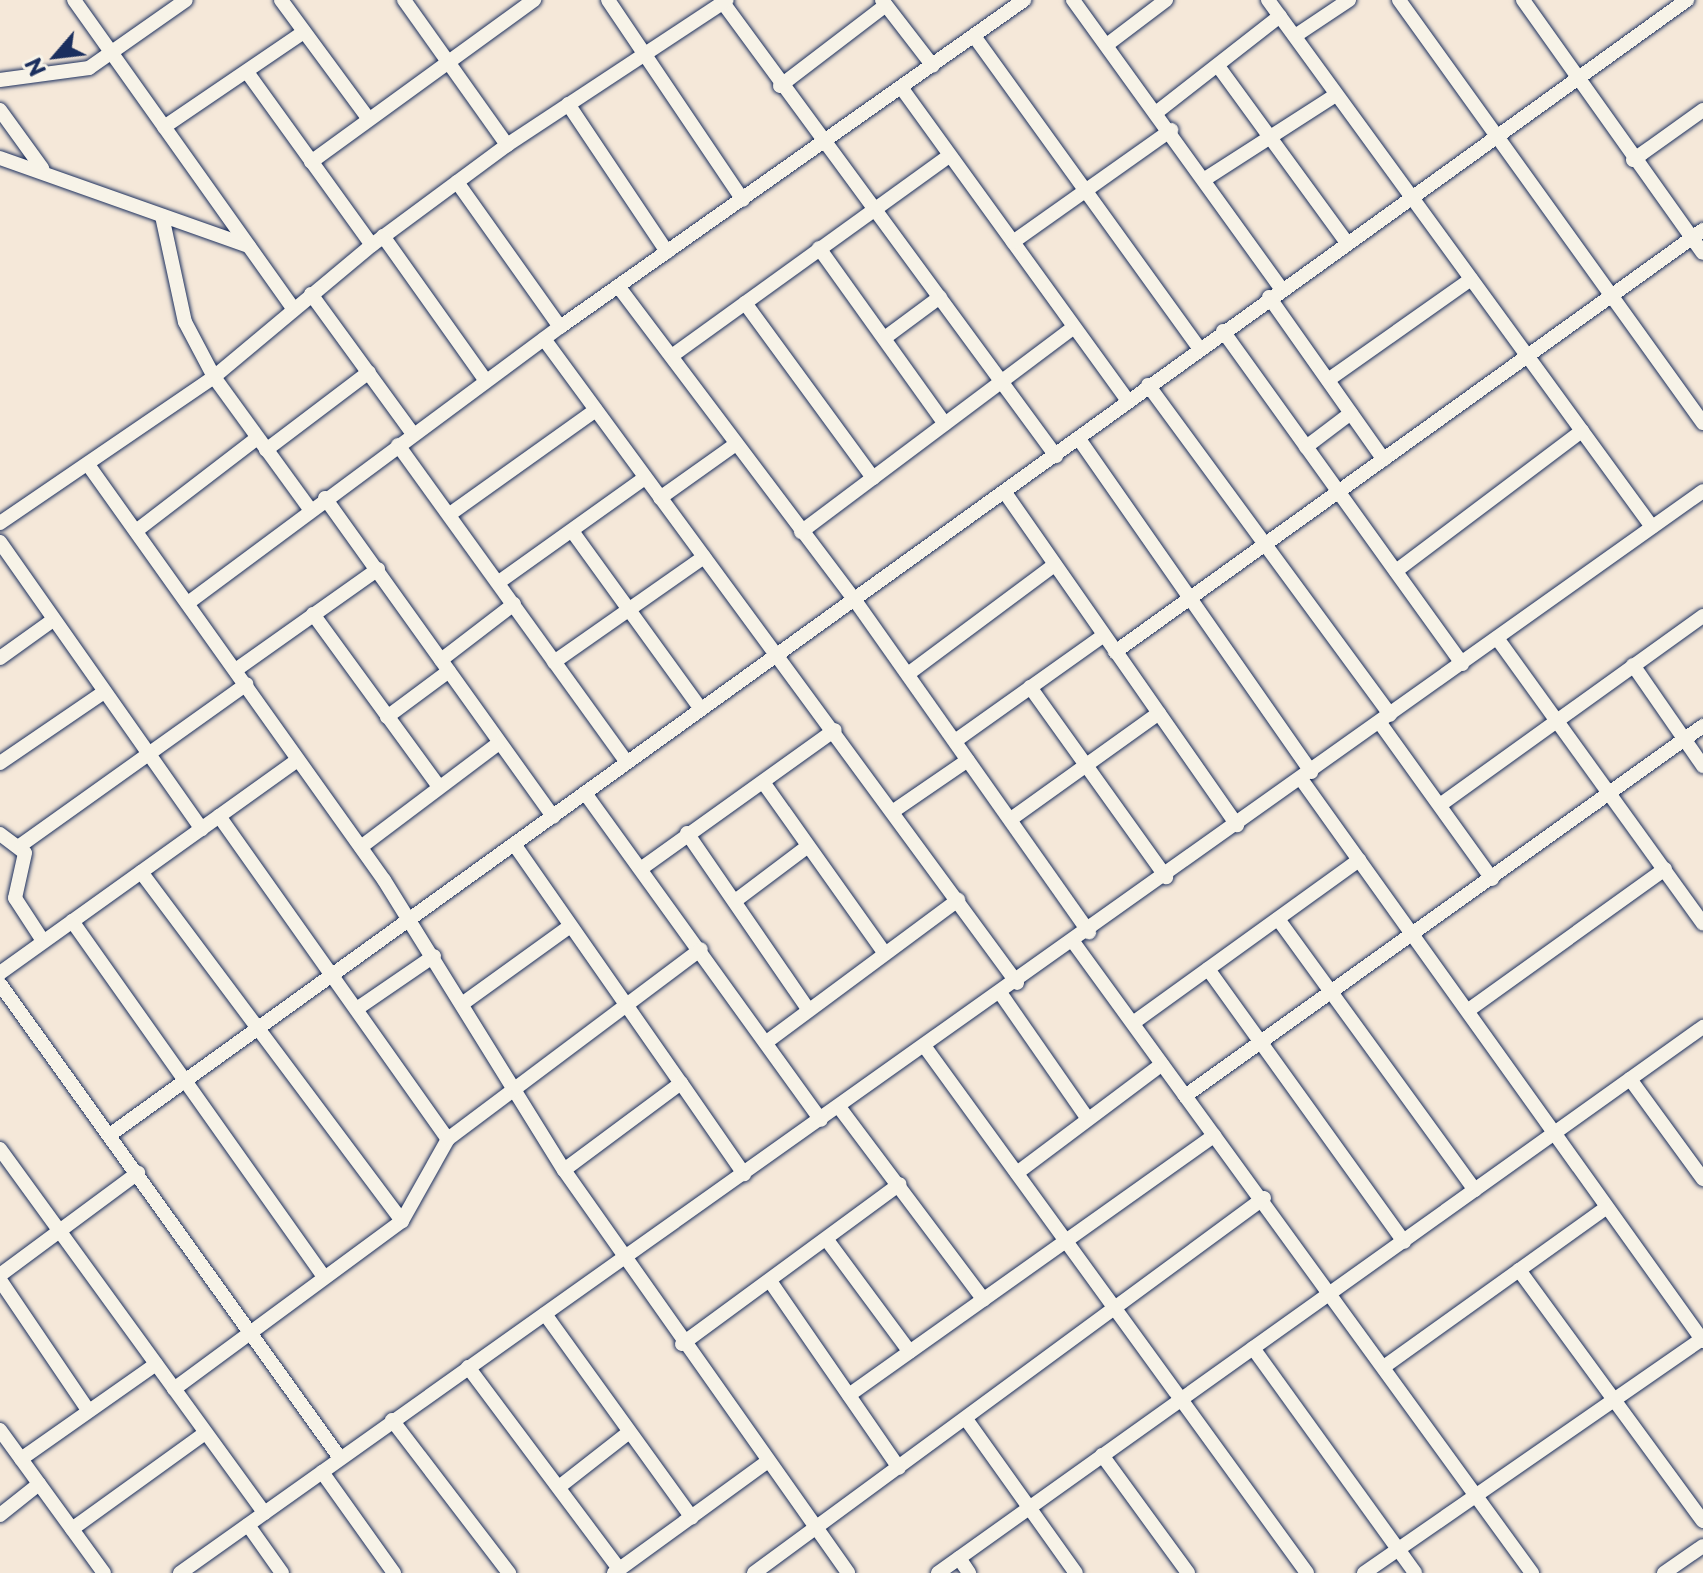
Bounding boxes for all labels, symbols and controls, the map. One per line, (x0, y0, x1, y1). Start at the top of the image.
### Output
north arrow (16, 16, 96, 96)
text: N (16, 52, 53, 83)

